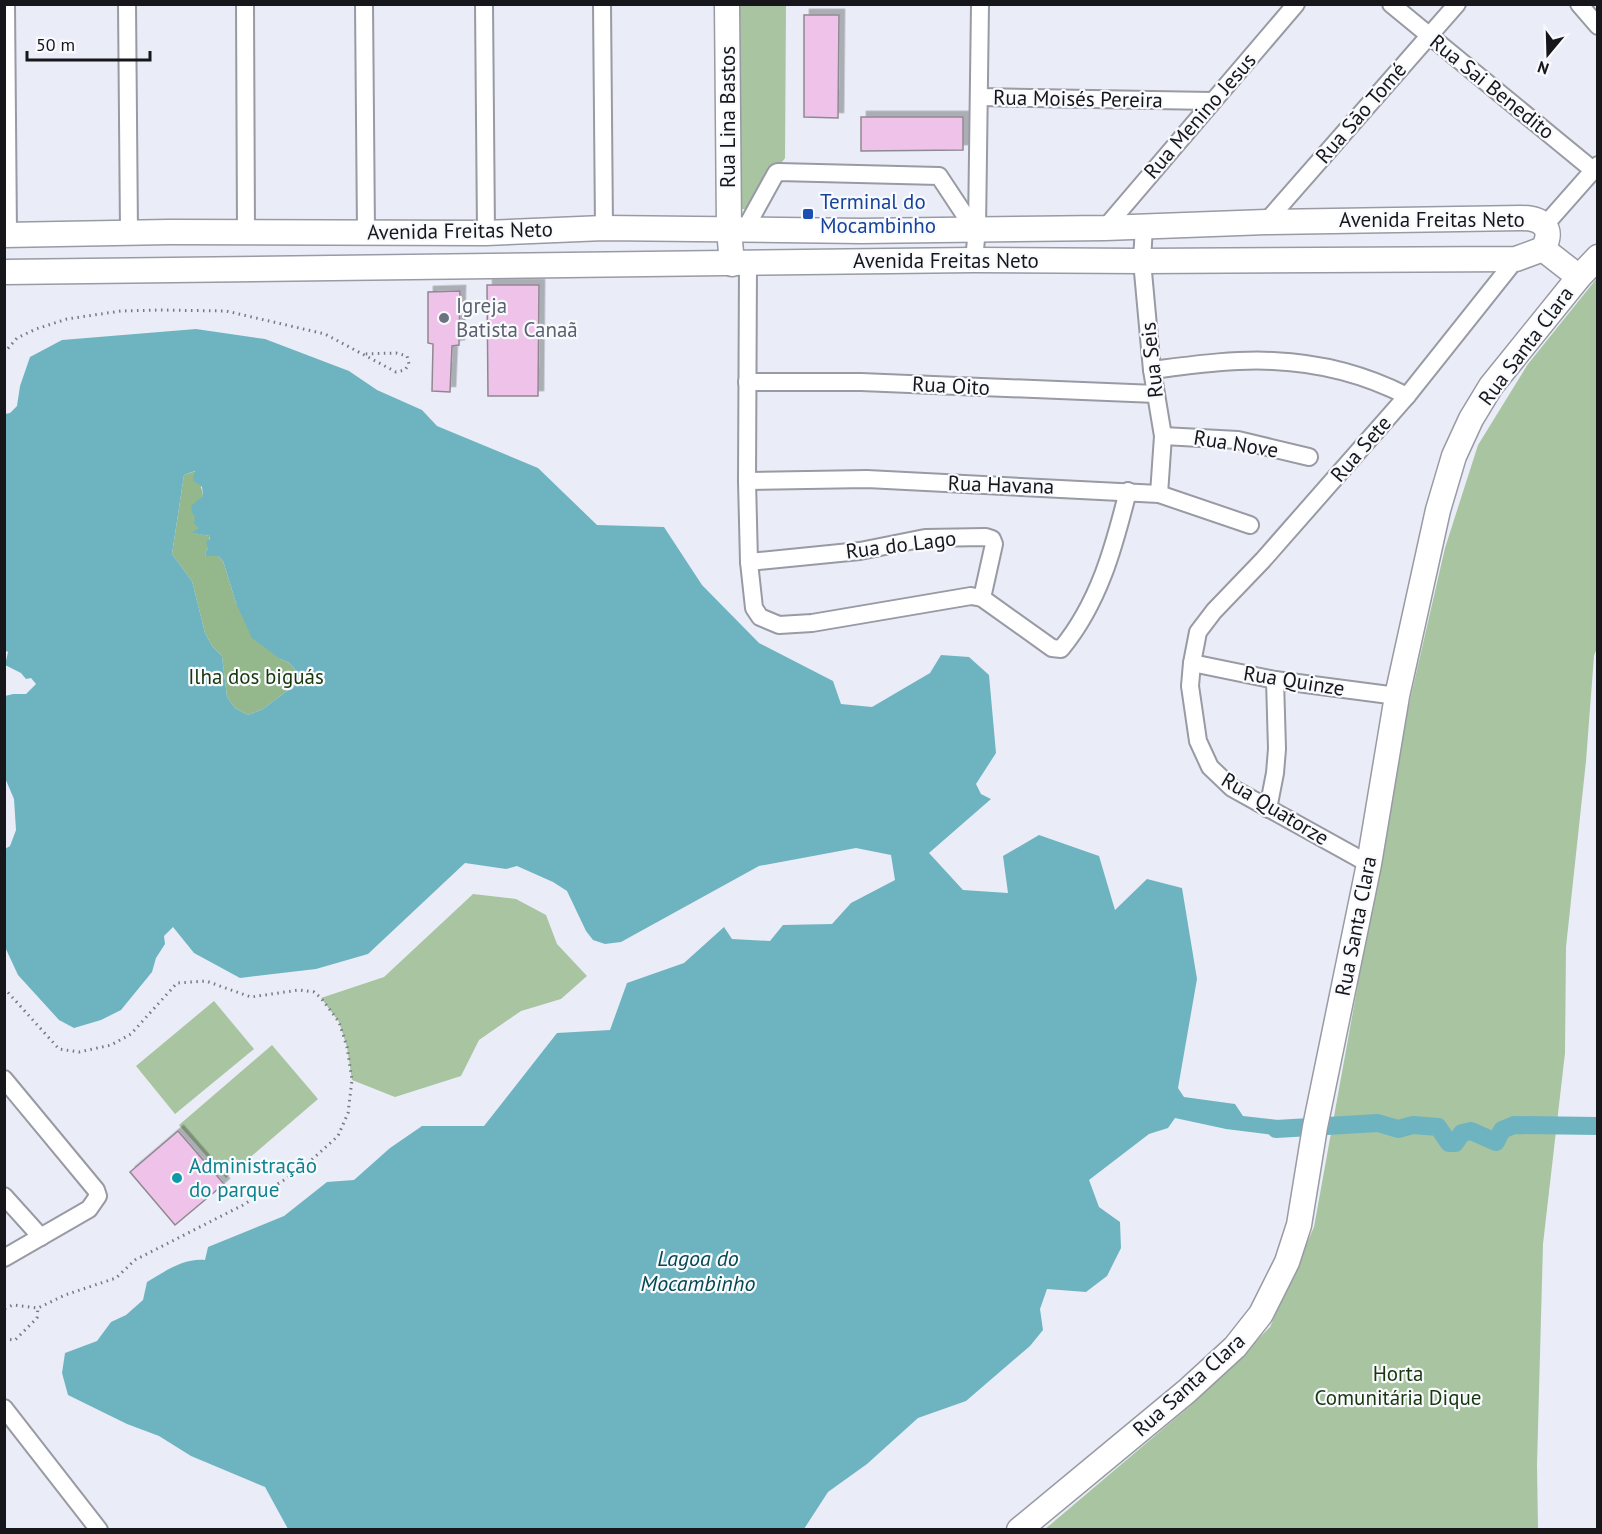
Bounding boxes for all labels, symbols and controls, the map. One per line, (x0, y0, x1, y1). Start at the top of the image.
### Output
scale bar (27, 24, 150, 62)
north arrow (1518, 24, 1578, 84)
street label: Rua Sai Benedito (1425, 28, 1560, 145)
text: 50 m (36, 33, 75, 56)
street label: Rua Lina Bastos (714, 46, 741, 188)
street label: Rua Menino Jesus (1138, 47, 1262, 184)
street label: Rua São Tomé (1309, 57, 1412, 169)
text: N (1535, 57, 1551, 79)
street label: Rua Moisés Pereira (993, 84, 1163, 113)
place label: Terminal do Mocambinho (820, 188, 936, 239)
street label: Avenida Freitas Neto (1339, 206, 1525, 233)
marker: Terminal do Mocambinho (801, 207, 815, 221)
street label: Avenida Freitas Neto (367, 215, 553, 246)
street label: Avenida Freitas Neto (853, 247, 1039, 274)
street label: Rua Santa Clara (1472, 281, 1579, 410)
place label: Igreja Batista Canaã (456, 292, 578, 343)
marker: Igreja Batista Canaã (437, 311, 451, 325)
street label: Rua Seis (1134, 321, 1169, 399)
street label: Rua Oito (911, 370, 991, 401)
street label: Rua Sete (1325, 410, 1397, 487)
street label: Rua Nove (1192, 423, 1280, 464)
street label: Rua Havana (947, 469, 1055, 500)
street label: Rua do Lago (844, 524, 958, 565)
street label: Rua Quinze (1242, 659, 1347, 702)
park label: Ilha dos biguás (188, 663, 324, 690)
street label: Rua Quatorze (1217, 766, 1334, 851)
street label: Rua Santa Clara (1329, 854, 1382, 998)
place label: Administração do parque (189, 1152, 317, 1203)
marker: Administração do parque (170, 1171, 184, 1185)
water label: Lagoa do Mocambinho (641, 1244, 755, 1297)
street label: Rua Santa Clara (1127, 1327, 1250, 1442)
park label: Horta Comunitária Dique (1315, 1360, 1481, 1411)

